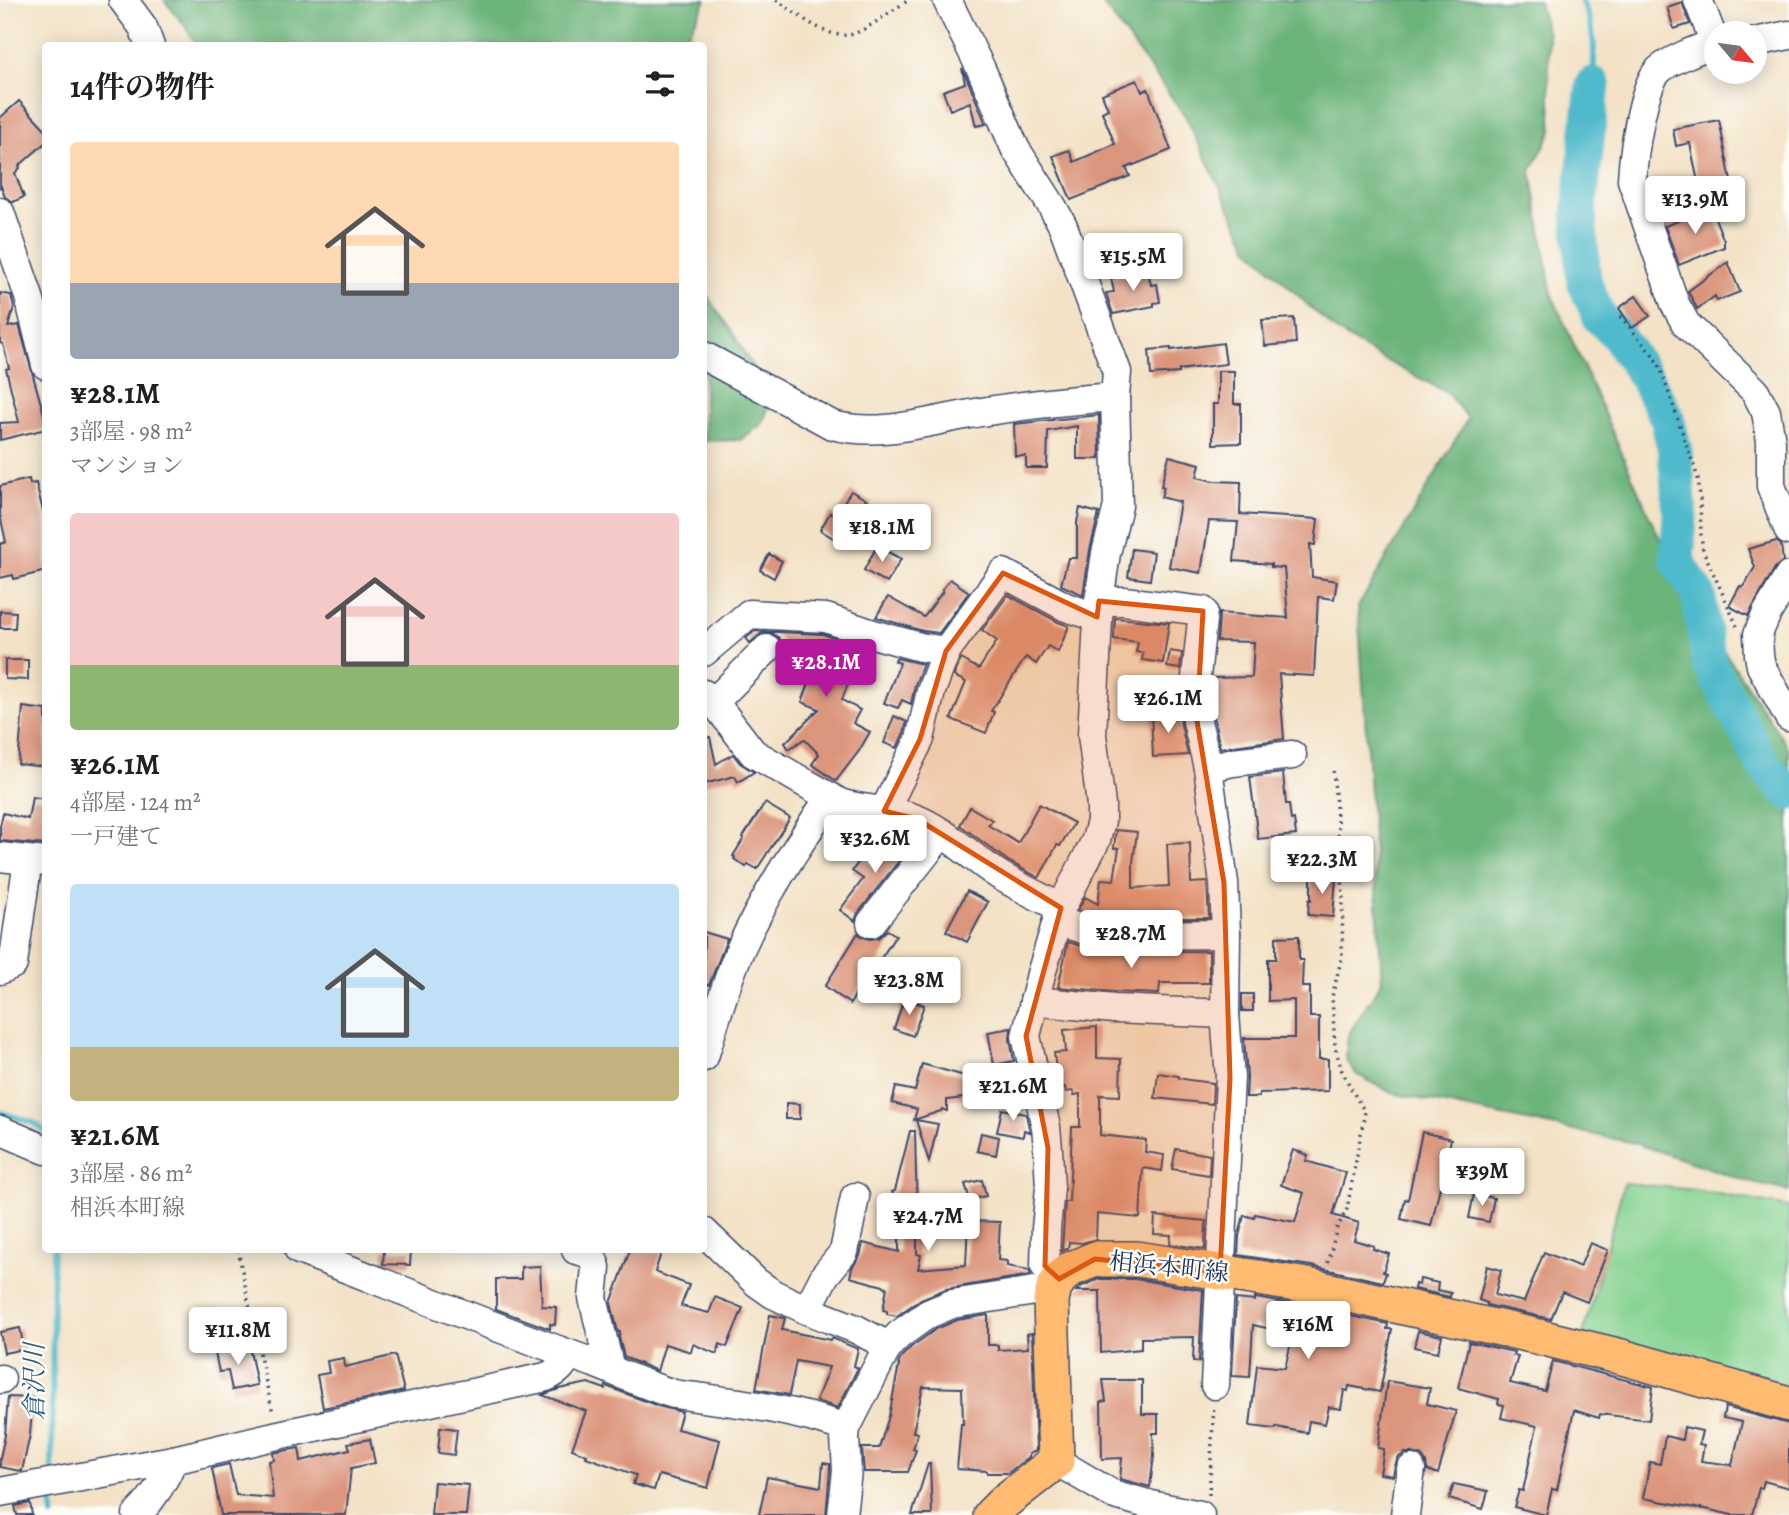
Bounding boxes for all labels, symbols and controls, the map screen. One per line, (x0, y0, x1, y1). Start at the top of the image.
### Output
north arrow (1704, 21, 1768, 84)
map controls (1704, 21, 1767, 84)
icon: filters (641, 65, 679, 103)
text: 14件の物件 (70, 67, 215, 107)
pin: ¥13.9M (1638, 176, 1752, 236)
text: ¥13.9M (1661, 183, 1729, 214)
icon: home (312, 188, 438, 314)
pin: ¥15.5M (1076, 233, 1190, 293)
text: ¥15.5M (1100, 240, 1166, 271)
text: ¥28.1M (70, 373, 160, 413)
text: 3部屋 · 98 m² (70, 416, 192, 447)
text: マンション (70, 450, 184, 481)
pin: ¥18.1M (825, 504, 939, 564)
text: ¥18.1M (849, 511, 915, 542)
icon: home (312, 559, 438, 685)
pin: ¥28.1M (769, 640, 883, 699)
text: ¥28.1M (791, 646, 861, 677)
pin: ¥26.1M (1111, 676, 1225, 735)
text: ¥26.1M (1134, 682, 1202, 713)
text: ¥26.1M (70, 744, 160, 784)
text: 4部屋 · 124 m² (70, 787, 201, 818)
pin: ¥32.6M (818, 816, 932, 875)
text: 一戸建て (70, 821, 162, 852)
text: ¥32.6M (840, 822, 910, 853)
pin: ¥22.3M (1265, 836, 1379, 896)
text: ¥22.3M (1287, 843, 1357, 874)
pin: ¥28.7M (1074, 911, 1188, 970)
text: ¥28.7M (1096, 917, 1166, 948)
icon: home (312, 930, 438, 1056)
pin: ¥23.8M (852, 958, 966, 1017)
text: ¥23.8M (874, 964, 944, 995)
pin: ¥21.6M (956, 1064, 1070, 1123)
text: ¥21.6M (979, 1070, 1047, 1101)
text: ¥21.6M (70, 1115, 160, 1155)
pin: ¥39M (1441, 1148, 1523, 1208)
text: ¥39M (1455, 1155, 1509, 1186)
text: 3部屋 · 86 m² (70, 1158, 192, 1189)
text: 相浜本町線 (70, 1192, 185, 1223)
pin: ¥24.7M (871, 1194, 985, 1253)
text: ¥24.7M (893, 1200, 963, 1231)
street label: 相浜本町線 (1108, 1245, 1230, 1289)
pin: ¥16M (1267, 1302, 1349, 1361)
pin: ¥11.8M (181, 1308, 295, 1367)
text: ¥16M (1282, 1308, 1334, 1339)
text: ¥11.8M (205, 1314, 271, 1345)
water label: 倉沢川 (17, 1340, 52, 1421)

